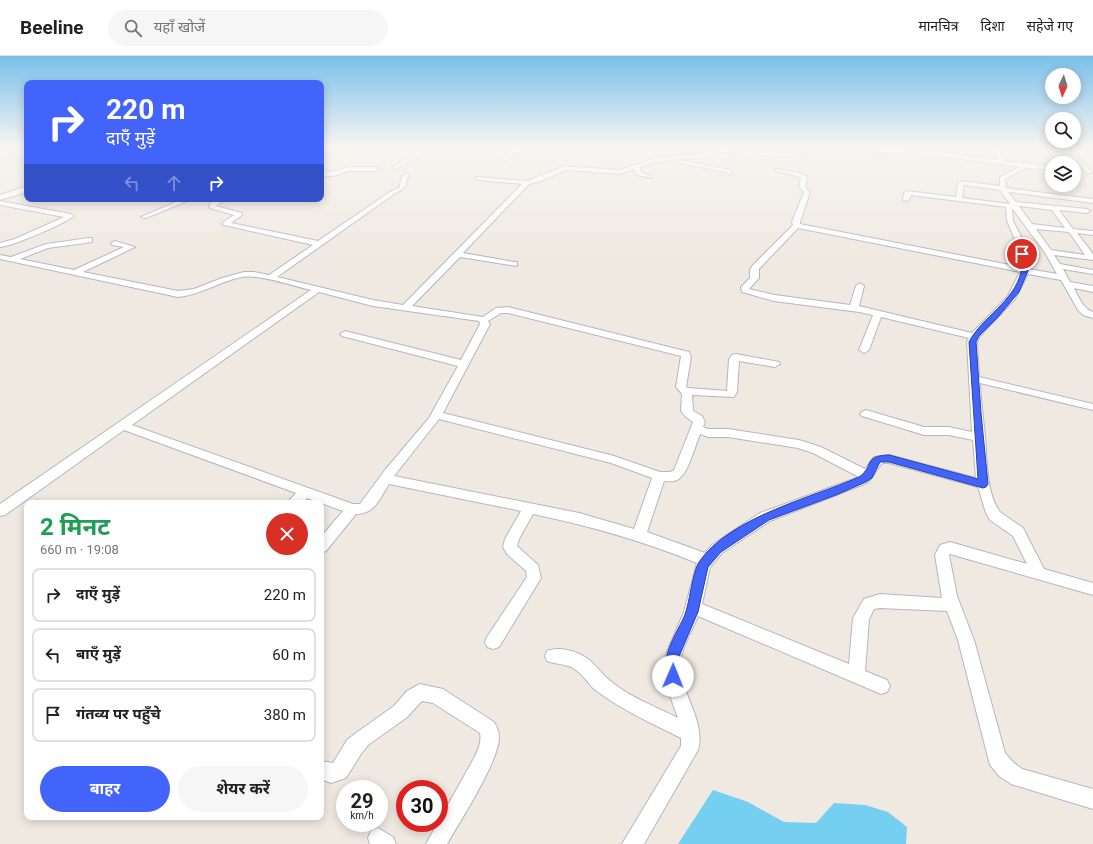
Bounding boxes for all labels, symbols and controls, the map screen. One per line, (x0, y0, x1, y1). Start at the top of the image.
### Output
search box (108, 10, 388, 46)
text: Beeline (20, 16, 84, 39)
icon: search (122, 17, 144, 39)
text: यहाँ खोजें (154, 18, 205, 36)
text: मानचित्र (918, 18, 958, 34)
text: दिशा (980, 18, 1005, 34)
text: सहेजे गए (1027, 18, 1073, 34)
north arrow (1045, 68, 1081, 104)
map controls (1045, 68, 1081, 192)
text: 220 m (106, 93, 185, 126)
icon: right (40, 96, 92, 148)
button: search (1045, 112, 1081, 148)
text: दाएँ मुड़ें (106, 127, 155, 148)
button: layers (1045, 156, 1081, 192)
icon: left (121, 172, 143, 194)
icon: ahead (163, 172, 185, 194)
icon: right (205, 172, 227, 194)
pin (1005, 237, 1039, 271)
icon: arrive (1011, 243, 1033, 265)
text: 2 मिनट (40, 513, 110, 541)
button: close (266, 513, 308, 555)
text: 660 m · 19:08 (40, 542, 119, 557)
icon: right (42, 584, 64, 606)
text: दाएँ मुड़ें (76, 585, 120, 603)
text: 220 m (264, 586, 306, 604)
icon: left (42, 644, 64, 666)
text: बाएँ मुड़ें (76, 645, 121, 663)
text: 60 m (272, 646, 306, 664)
position arrow (652, 655, 694, 697)
icon: arrive (42, 704, 64, 726)
text: गंतव्य पर पहुँचे (76, 705, 161, 723)
text: 380 m (264, 706, 306, 724)
button: बाहर (40, 766, 170, 812)
button: शेयर करें (178, 766, 308, 812)
speed limit sign: 30 (396, 780, 448, 832)
text: 29 (351, 789, 373, 813)
text: km/h (350, 810, 374, 821)

